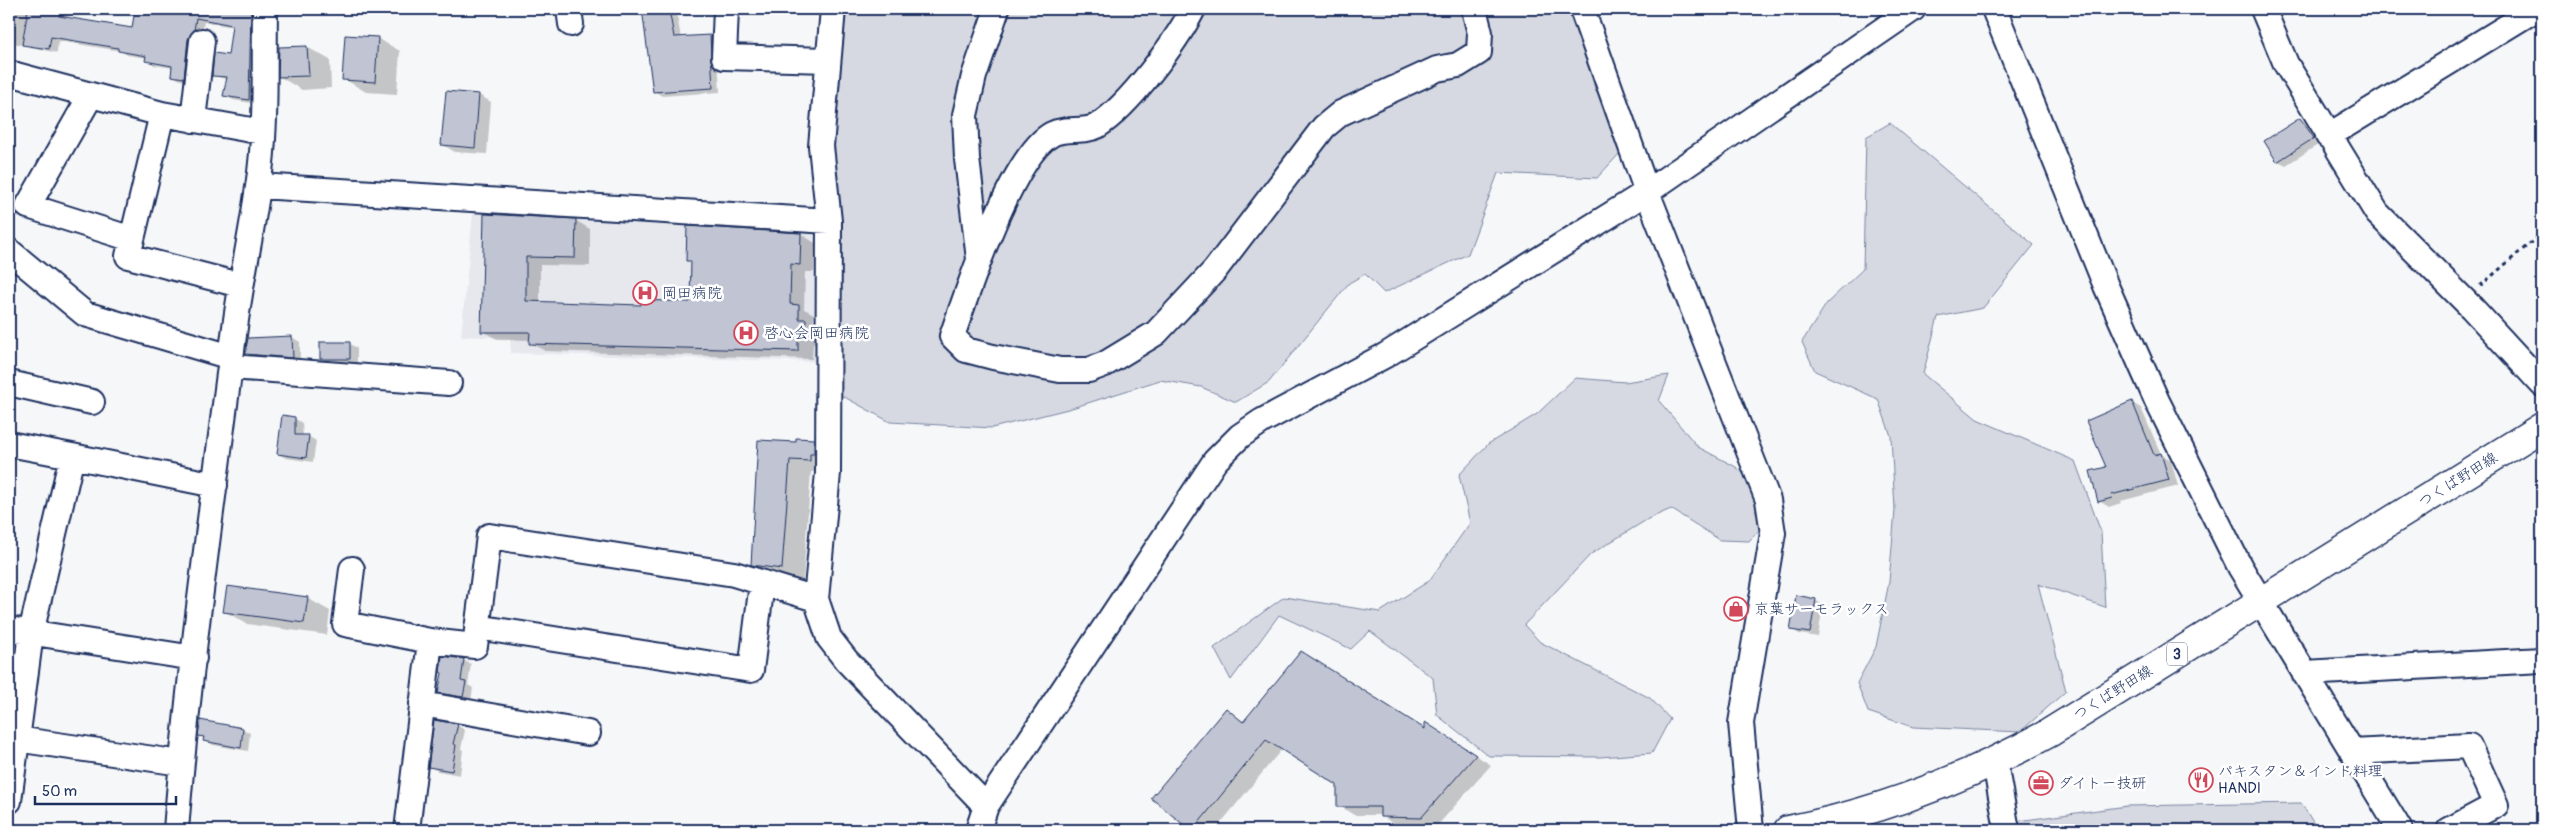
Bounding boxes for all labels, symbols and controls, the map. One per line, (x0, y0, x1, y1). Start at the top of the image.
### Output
hospital icon: 岡田病院 (632, 280, 658, 306)
place label: 岡田病院 (662, 284, 722, 303)
hospital icon: 啓心会岡田病院 (733, 320, 759, 346)
place label: 啓心会岡田病院 (764, 324, 869, 343)
street label: つくば野田線 (2415, 448, 2501, 512)
shop icon: 京葉サーモラックス (1723, 596, 1749, 622)
place label: 京葉サーモラックス (1754, 600, 1889, 619)
road number: 3 (2167, 642, 2187, 666)
street label: つくば野田線 (2070, 661, 2156, 725)
place label: パキスタン＆インド料理 HANDI (2218, 762, 2382, 798)
restaurant icon: パキスタン＆インド料理 HANDI (2188, 767, 2214, 793)
office icon: ダイトー技研 (2028, 770, 2054, 796)
scale bar (35, 774, 176, 806)
place label: ダイトー技研 (2058, 774, 2147, 793)
text: 50 m (42, 782, 77, 801)

